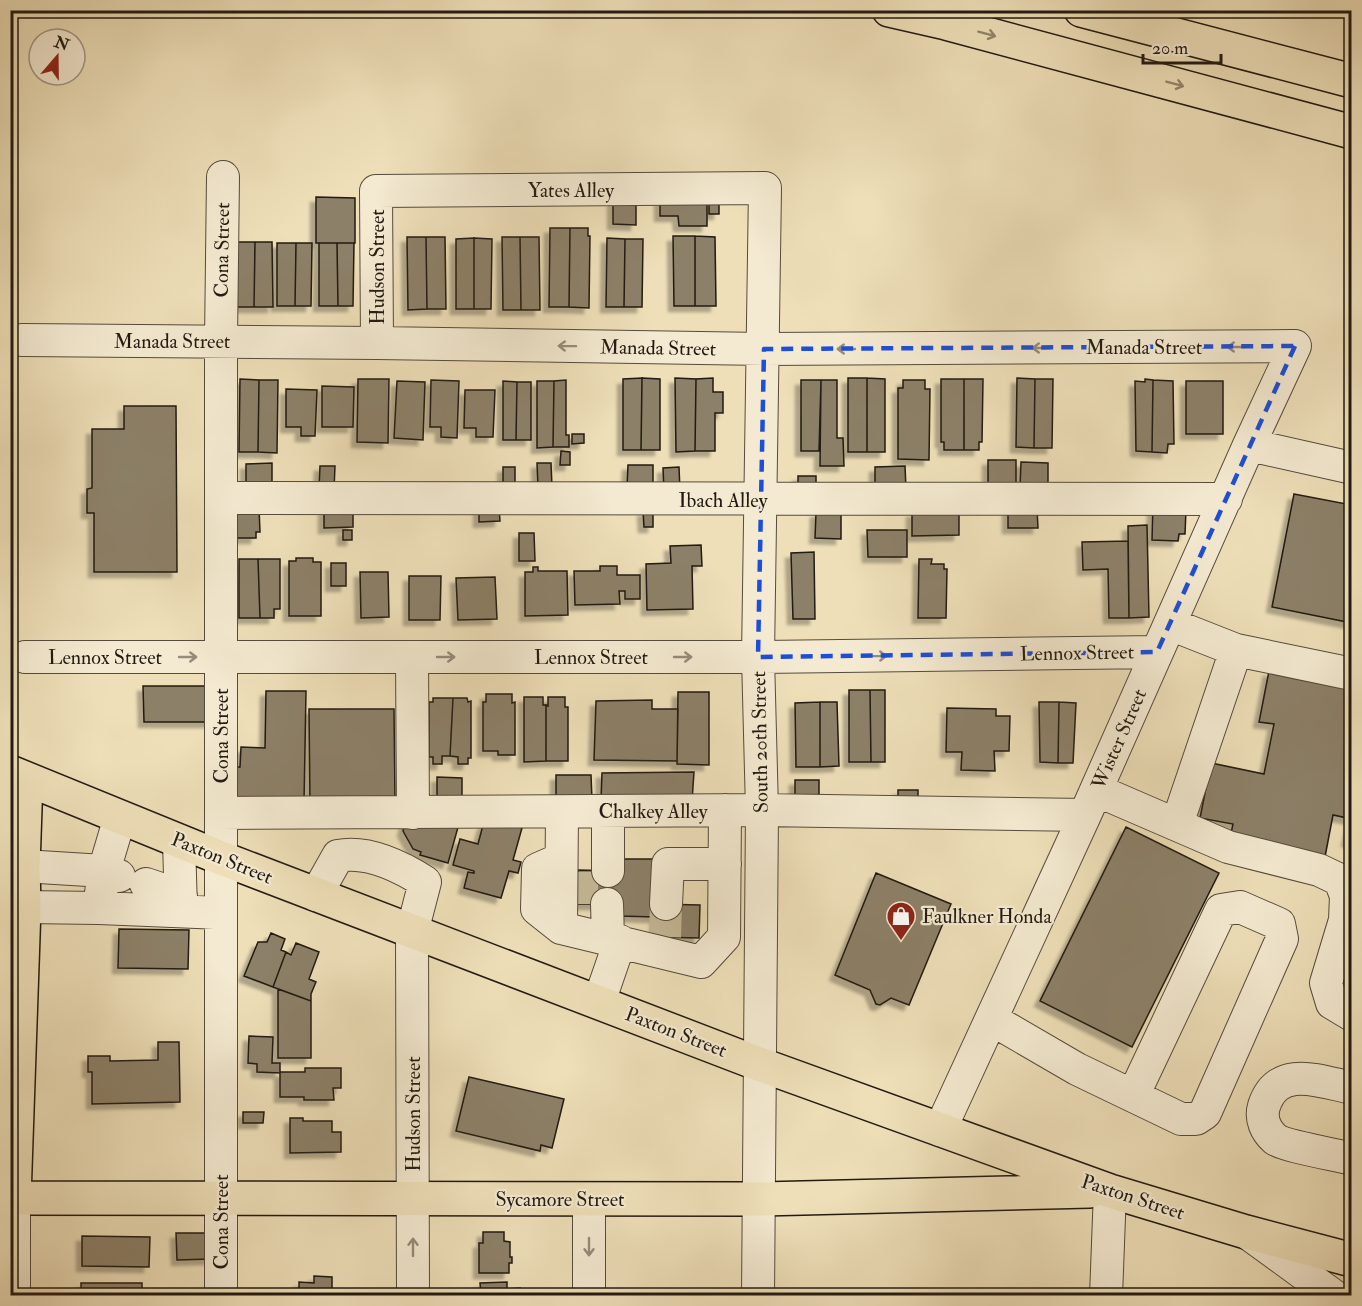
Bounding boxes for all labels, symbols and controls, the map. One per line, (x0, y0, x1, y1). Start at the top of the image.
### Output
north arrow (27, 27, 87, 87)
scale bar (1143, 27, 1221, 65)
one-way arrow (977, 29, 996, 40)
text: N (51, 32, 73, 56)
text: 20 m (1152, 37, 1188, 60)
one-way arrow (1165, 79, 1184, 91)
street label: Yates Alley (528, 178, 615, 203)
street label: Cona Street (209, 202, 235, 298)
street label: Hudson Street (365, 209, 390, 325)
street label: Manada Street (114, 329, 231, 354)
street label: Manada Street (600, 334, 717, 362)
street label: Manada Street (1086, 335, 1203, 360)
one-way arrow (558, 340, 578, 352)
one-way arrow (1227, 341, 1247, 353)
one-way arrow (1032, 342, 1052, 354)
one-way arrow (837, 343, 857, 355)
street label: Ibach Alley (679, 488, 769, 513)
street label: Lennox Street (1020, 639, 1135, 666)
street label: Lennox Street (48, 645, 163, 670)
street label: Lennox Street (534, 645, 649, 670)
one-way arrow (868, 650, 888, 661)
one-way arrow (178, 651, 198, 663)
one-way arrow (436, 651, 456, 663)
one-way arrow (673, 651, 693, 663)
street label: South 20th Street (746, 670, 774, 813)
street label: Wister Street (1085, 684, 1152, 794)
street label: Cona Street (209, 688, 234, 784)
street label: Chalkey Alley (598, 799, 709, 824)
street label: Paxton Street (168, 826, 277, 890)
shop icon: Faulkner Honda (885, 900, 917, 942)
place label: Faulkner Honda (922, 904, 1052, 929)
street label: Paxton Street (622, 1001, 731, 1063)
street label: Hudson Street (401, 1056, 426, 1172)
street label: Paxton Street (1078, 1169, 1188, 1226)
street label: Cona Street (209, 1174, 234, 1270)
street label: Sycamore Street (495, 1187, 625, 1212)
one-way arrow (583, 1237, 595, 1257)
one-way arrow (407, 1238, 419, 1258)

